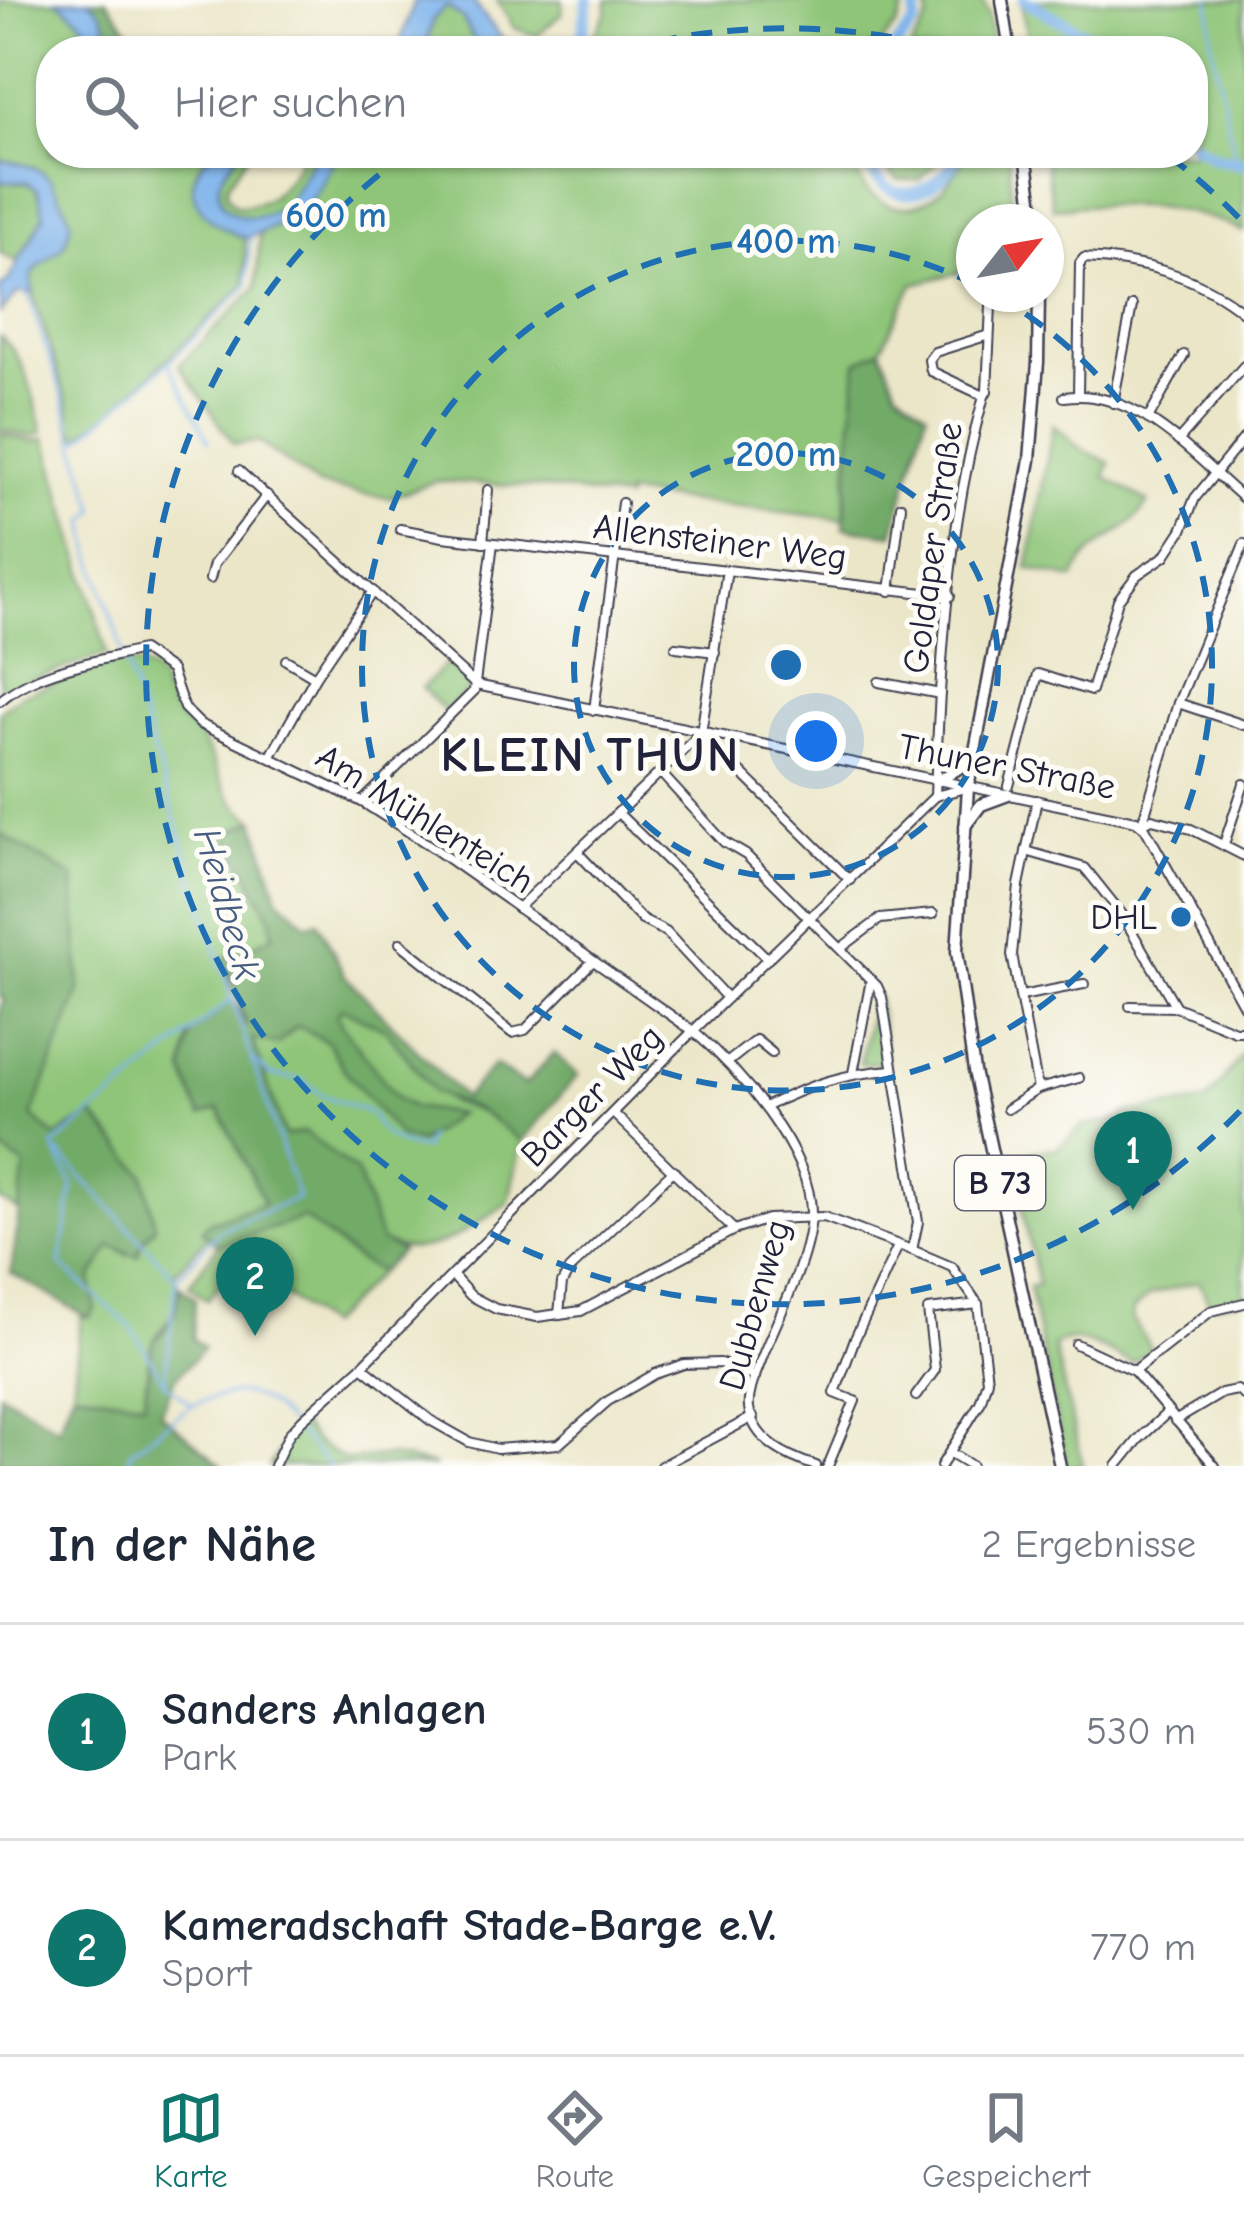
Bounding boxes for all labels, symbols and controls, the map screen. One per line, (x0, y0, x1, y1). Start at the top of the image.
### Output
search box (36, 36, 1208, 168)
icon: search (78, 69, 144, 135)
text: Hier suchen (174, 76, 407, 128)
text: 600 m (285, 195, 387, 236)
north arrow (956, 204, 1064, 312)
text: 400 m (736, 221, 836, 262)
street label: Goldaper Straße (895, 420, 971, 676)
text: 200 m (736, 434, 836, 475)
street label: Allensteiner Weg (591, 506, 849, 578)
centre of rings (765, 644, 807, 686)
your location (786, 711, 846, 771)
street label: Thuner Straße (895, 726, 1119, 808)
district label: KLEIN THUN (441, 728, 741, 783)
street label: Am Mühlenteich (309, 736, 541, 902)
water label: Heidbeck (184, 823, 270, 986)
place label: DHL (1090, 897, 1157, 938)
marker: DHL (1168, 904, 1194, 930)
street label: Barger Weg (513, 1017, 671, 1175)
pin: 1 (1094, 1111, 1172, 1210)
road number: B 73 (955, 1156, 1045, 1210)
street label: Dubbenweg (711, 1215, 799, 1395)
pin: 2 (216, 1237, 294, 1336)
text: In der Nähe (48, 1515, 316, 1574)
text: 2 Ergebnisse (981, 1522, 1196, 1567)
text: Sanders Anlagen (162, 1683, 487, 1735)
text: 1 (79, 1709, 95, 1754)
text: 530 m (1086, 1709, 1196, 1754)
text: Park (162, 1735, 237, 1780)
text: Kameradschaft Stade-Barge e.V. (162, 1899, 776, 1951)
text: 2 (77, 1925, 97, 1970)
text: 770 m (1090, 1925, 1196, 1970)
text: Sport (162, 1951, 252, 1996)
tab: Karte (154, 2085, 228, 2195)
tab: Route (535, 2085, 614, 2195)
tab: Gespeichert (922, 2085, 1090, 2195)

